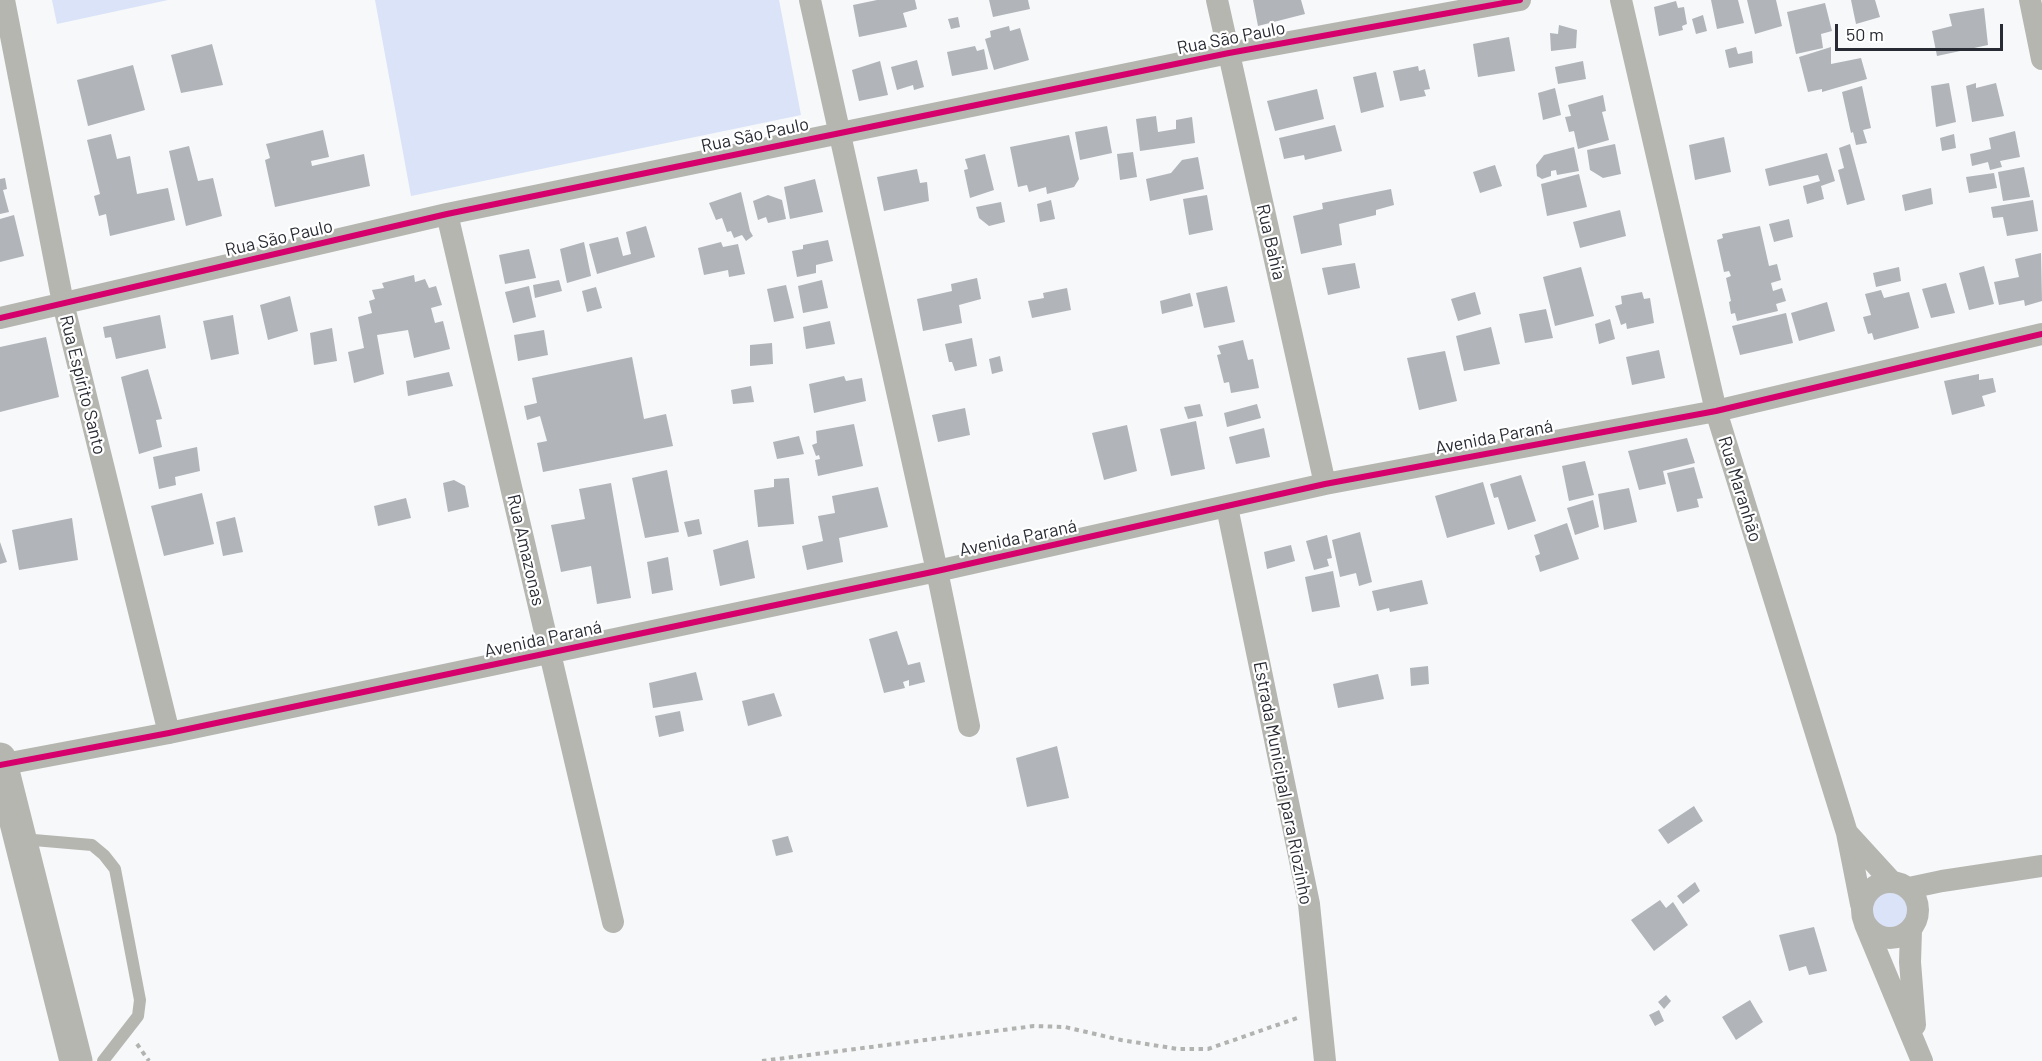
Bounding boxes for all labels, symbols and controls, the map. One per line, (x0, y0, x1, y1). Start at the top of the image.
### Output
scale bar (1838, 12, 2006, 50)
street label: Rua São Paulo (1175, 17, 1287, 59)
text: 50 m (1846, 23, 1884, 45)
street label: Rua São Paulo (699, 113, 811, 157)
street label: Rua Bahia (1252, 202, 1290, 282)
street label: Rua São Paulo (223, 215, 335, 261)
street label: Rua Espírito Santo (55, 313, 111, 457)
street label: Avenida Paraná (1433, 415, 1555, 459)
street label: Rua Maranhão (1714, 433, 1766, 545)
street label: Rua Amazonas (503, 492, 549, 608)
street label: Avenida Paraná (957, 515, 1079, 561)
street label: Avenida Paraná (482, 616, 604, 662)
street label: Estrada Municipal para Riozinho (1249, 659, 1317, 907)

